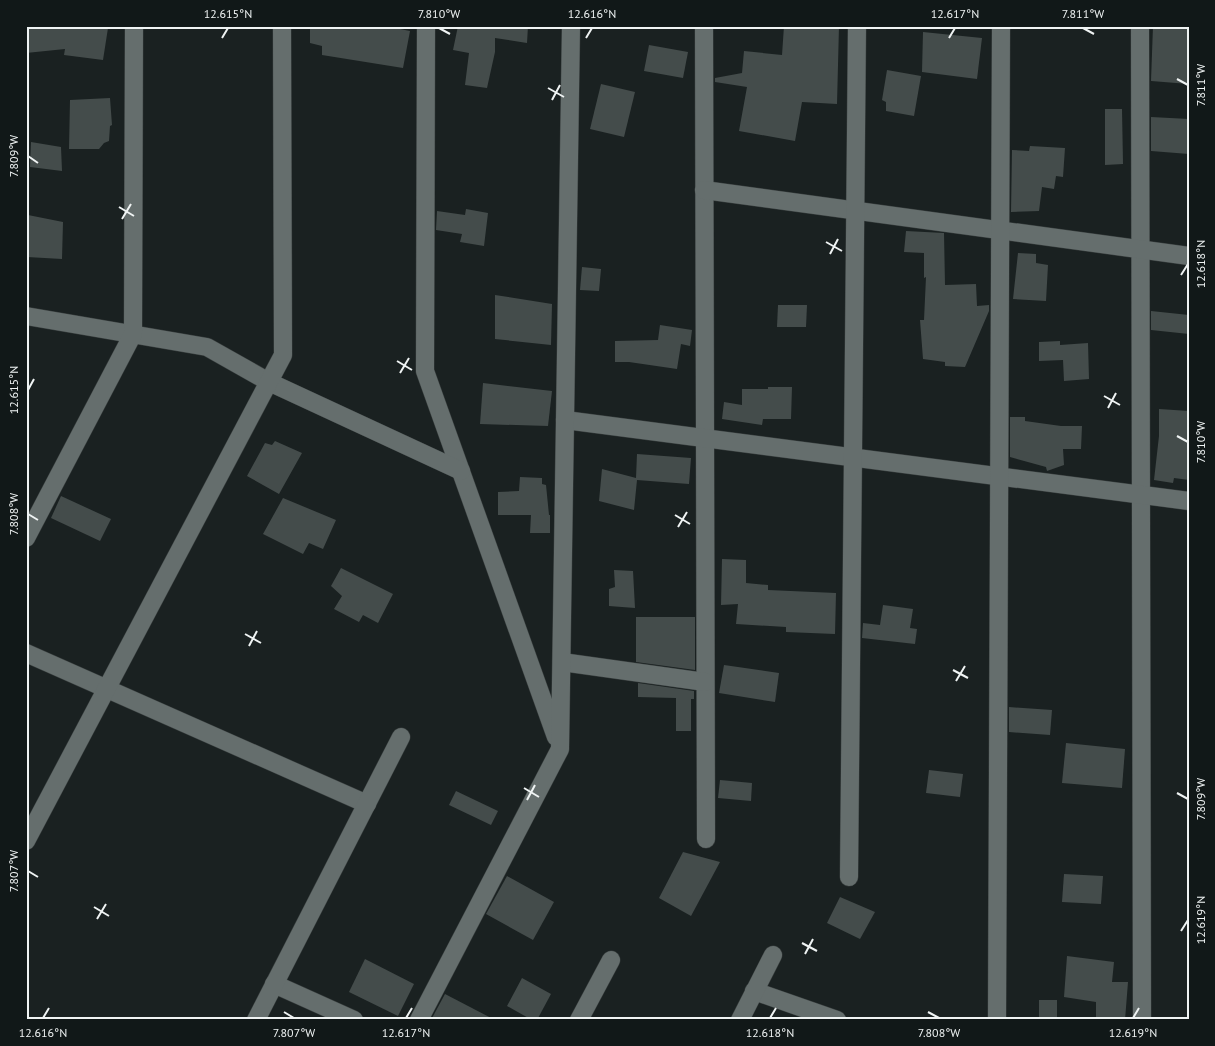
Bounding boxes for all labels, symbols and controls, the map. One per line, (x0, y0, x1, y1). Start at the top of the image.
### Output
text: 12.615°N (204, 6, 252, 21)
text: 7.810°W (418, 6, 460, 21)
text: 12.616°N (568, 6, 616, 21)
text: 12.617°N (931, 6, 979, 21)
text: 7.811°W (1062, 6, 1104, 21)
text: 7.811°W (1193, 64, 1208, 106)
text: 7.809°W (6, 135, 21, 177)
text: 12.618°N (1193, 240, 1208, 288)
text: 12.615°N (6, 366, 21, 414)
text: 7.810°W (1193, 421, 1208, 463)
text: 7.808°W (6, 493, 21, 535)
text: 7.809°W (1193, 778, 1208, 820)
text: 7.807°W (6, 850, 21, 892)
text: 12.619°N (1193, 896, 1208, 944)
text: 12.616°N (19, 1025, 67, 1040)
text: 7.807°W (273, 1025, 315, 1040)
text: 12.617°N (382, 1025, 430, 1040)
text: 12.618°N (746, 1025, 794, 1040)
text: 7.808°W (918, 1025, 960, 1040)
text: 12.619°N (1109, 1025, 1157, 1040)

